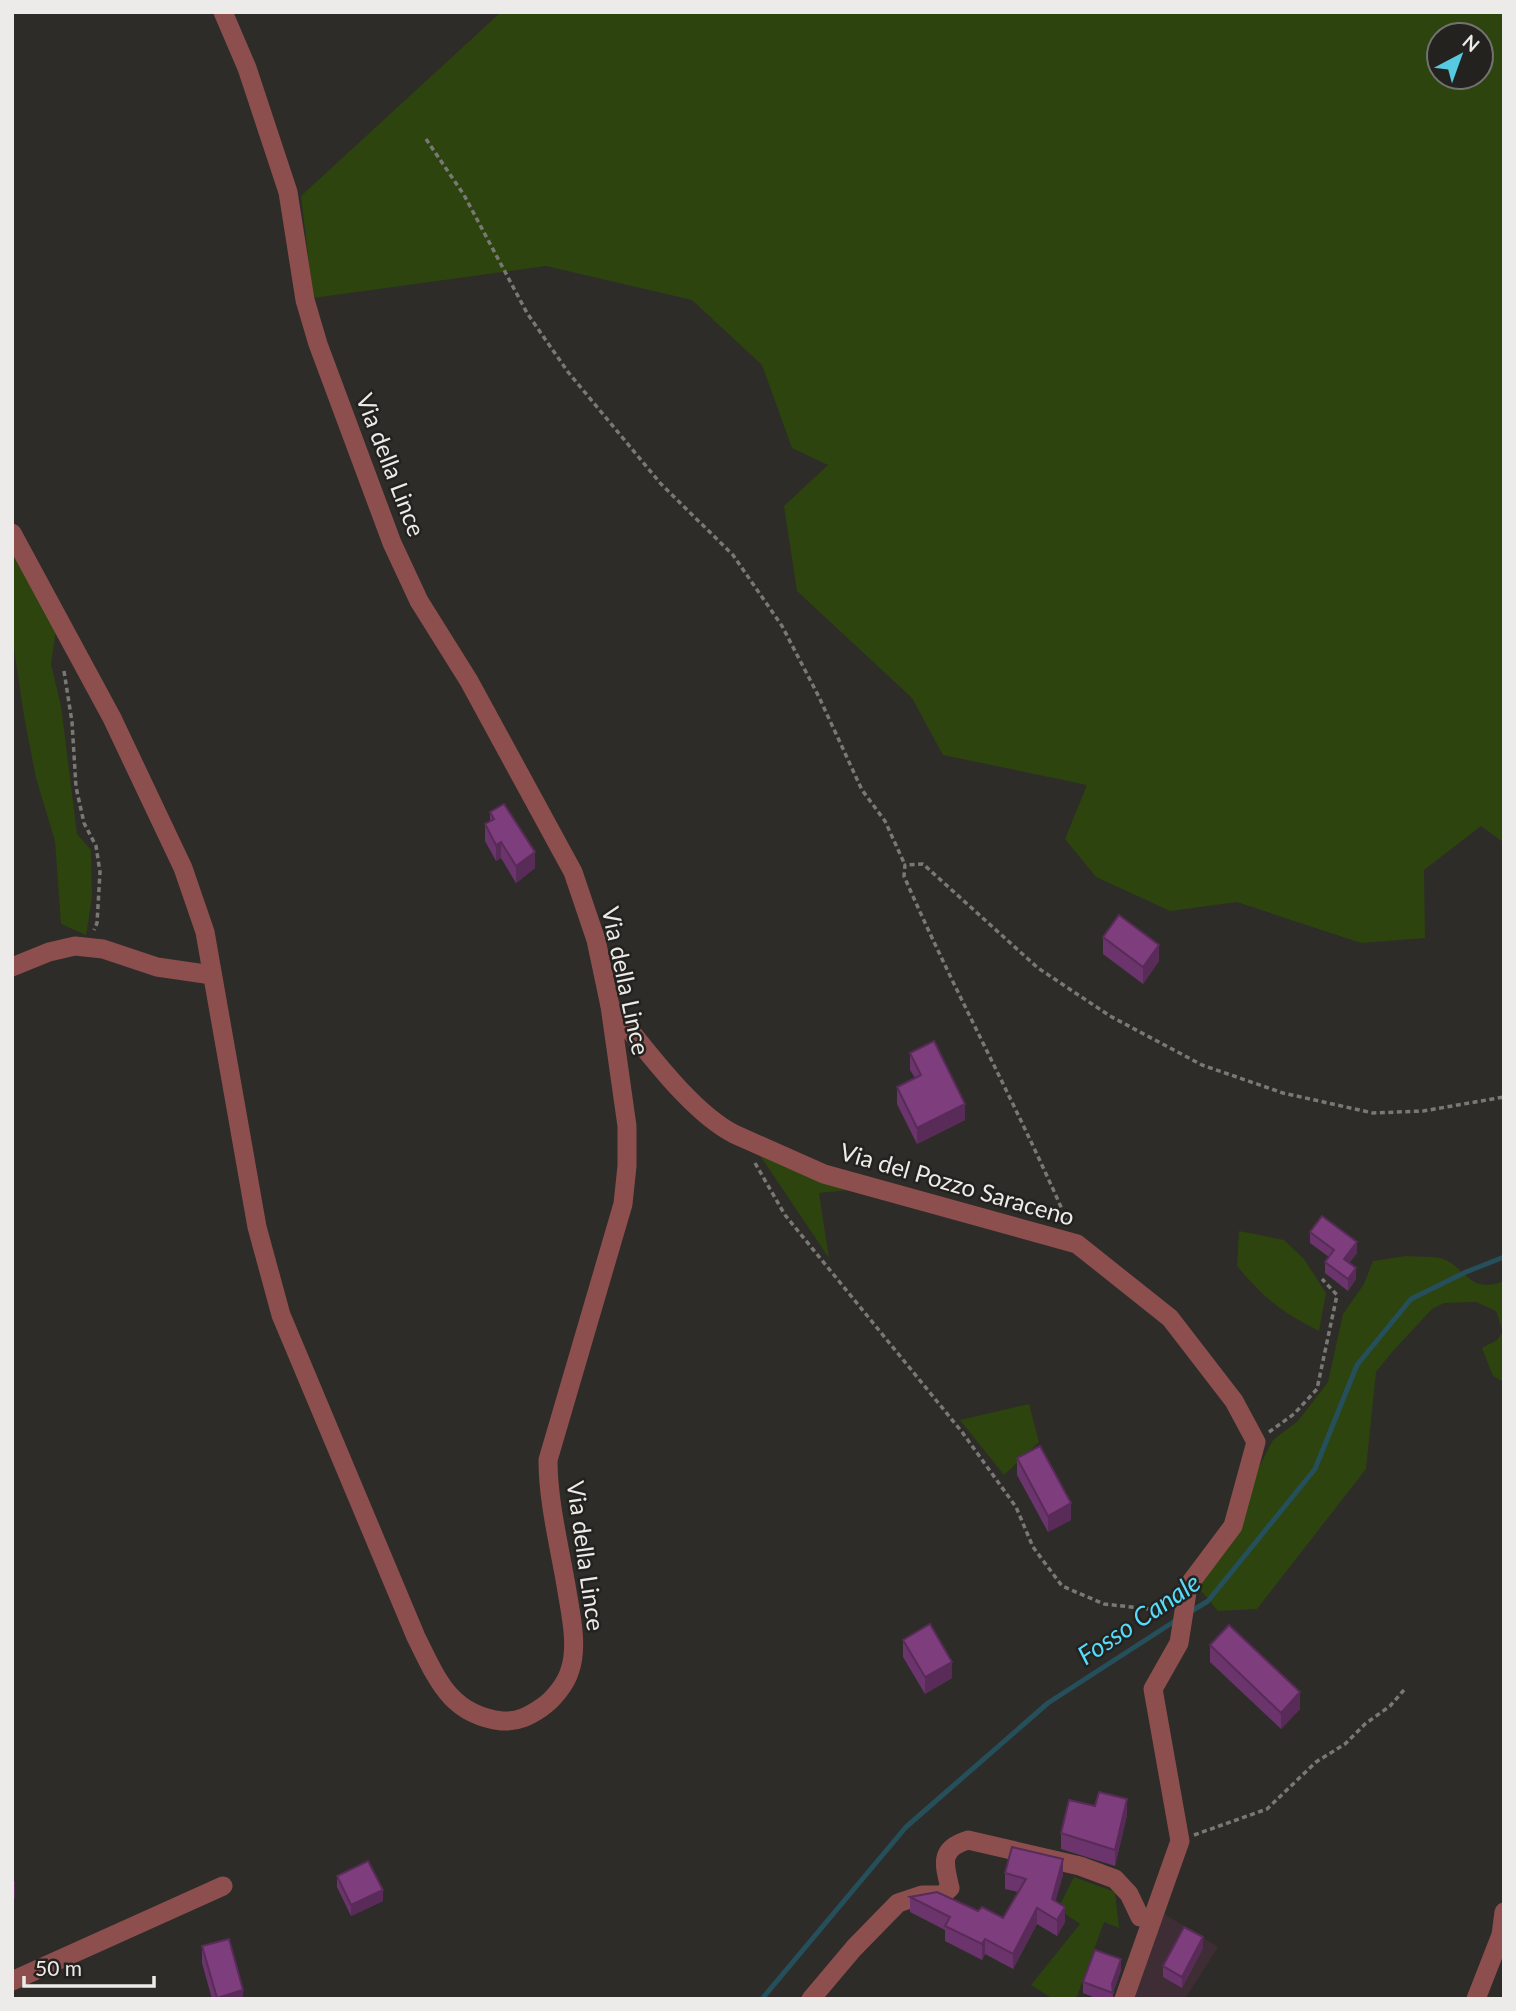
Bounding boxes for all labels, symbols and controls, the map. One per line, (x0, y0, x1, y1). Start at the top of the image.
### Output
north arrow (1425, 21, 1495, 91)
text: N (1458, 29, 1485, 56)
street label: Via della Lince (351, 389, 432, 540)
street label: Via della Lince (597, 904, 656, 1058)
street label: Via del Pozzo Saraceno (837, 1136, 1078, 1231)
street label: Via della Lince (562, 1479, 611, 1633)
water label: Fosso Canale (1071, 1565, 1206, 1671)
scale bar (24, 1944, 154, 1988)
text: 50 m (35, 1955, 82, 1980)

